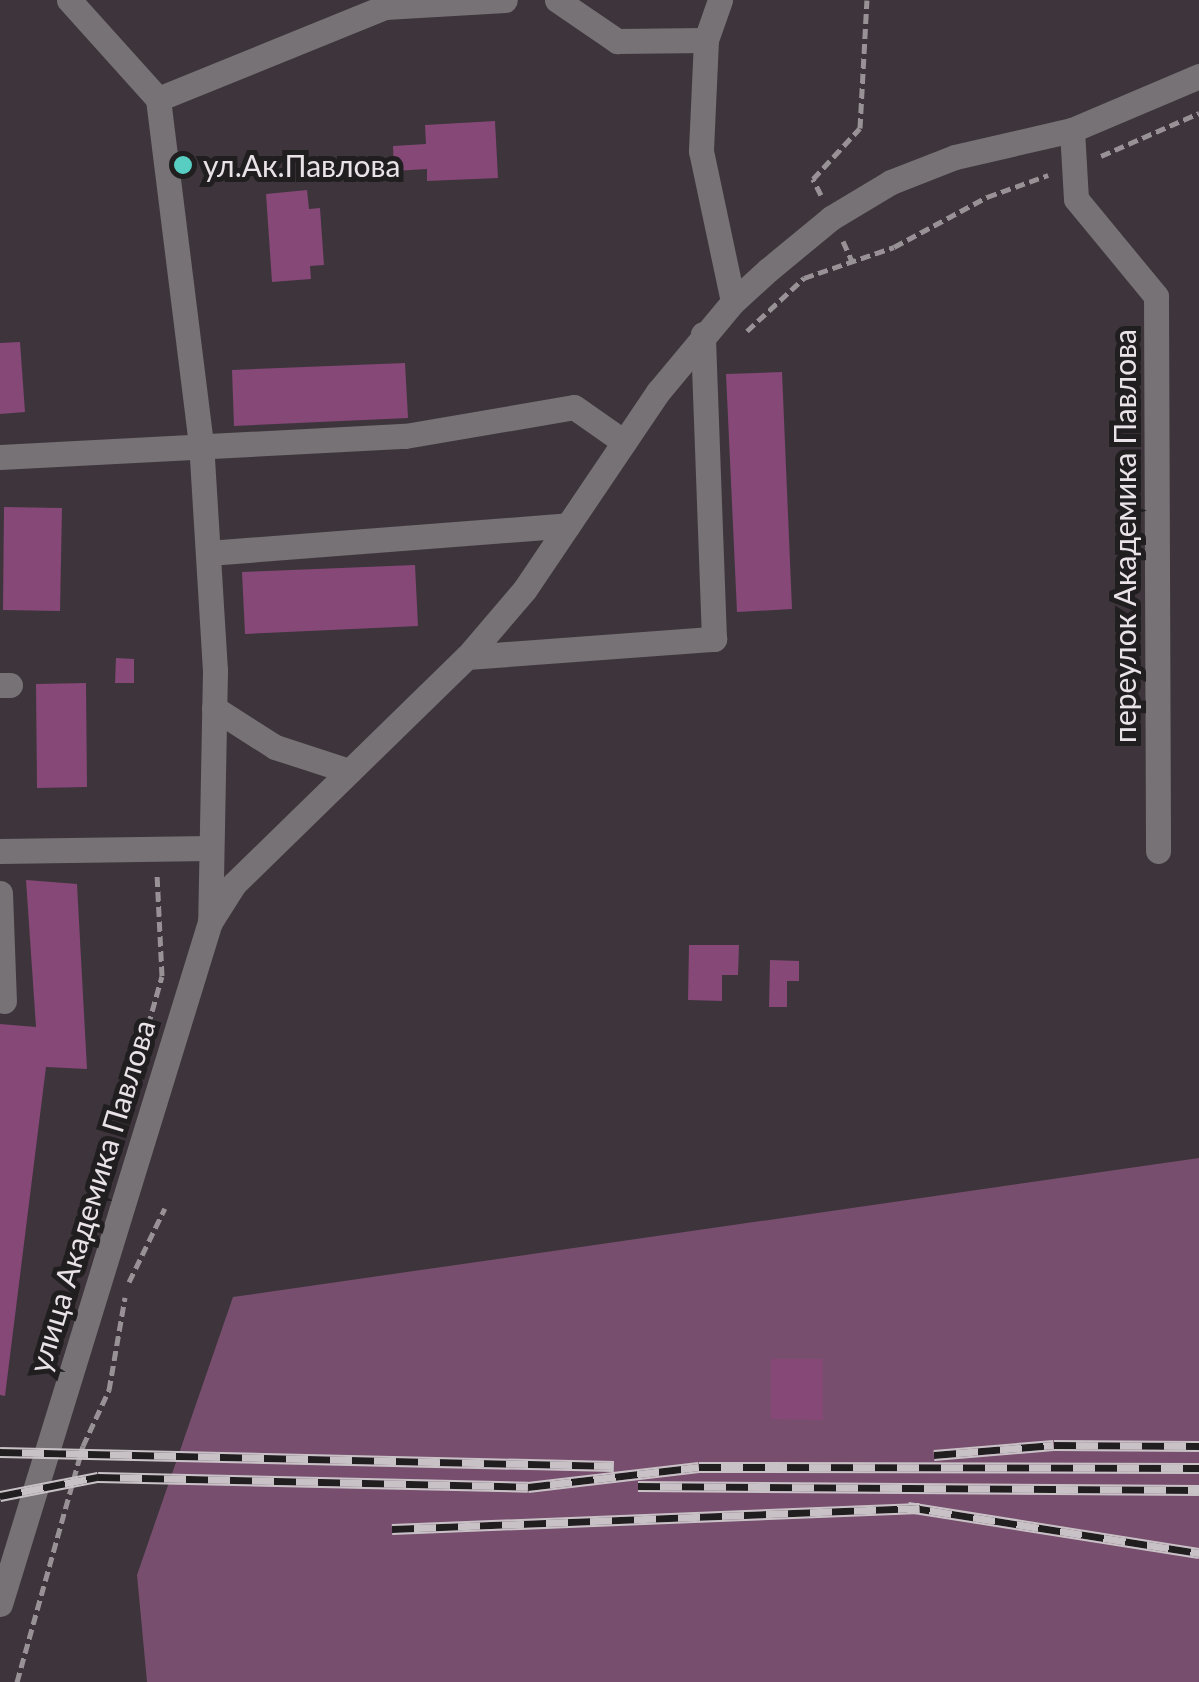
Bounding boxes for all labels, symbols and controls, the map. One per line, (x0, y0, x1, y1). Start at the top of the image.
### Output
place label: ул.Ак.Павлова (203, 147, 400, 183)
marker: ул.Ак.Павлова (172, 154, 194, 176)
street label: переулок Академика Павлова (1106, 329, 1142, 743)
street label: улица Академика Павлова (20, 1015, 162, 1377)

